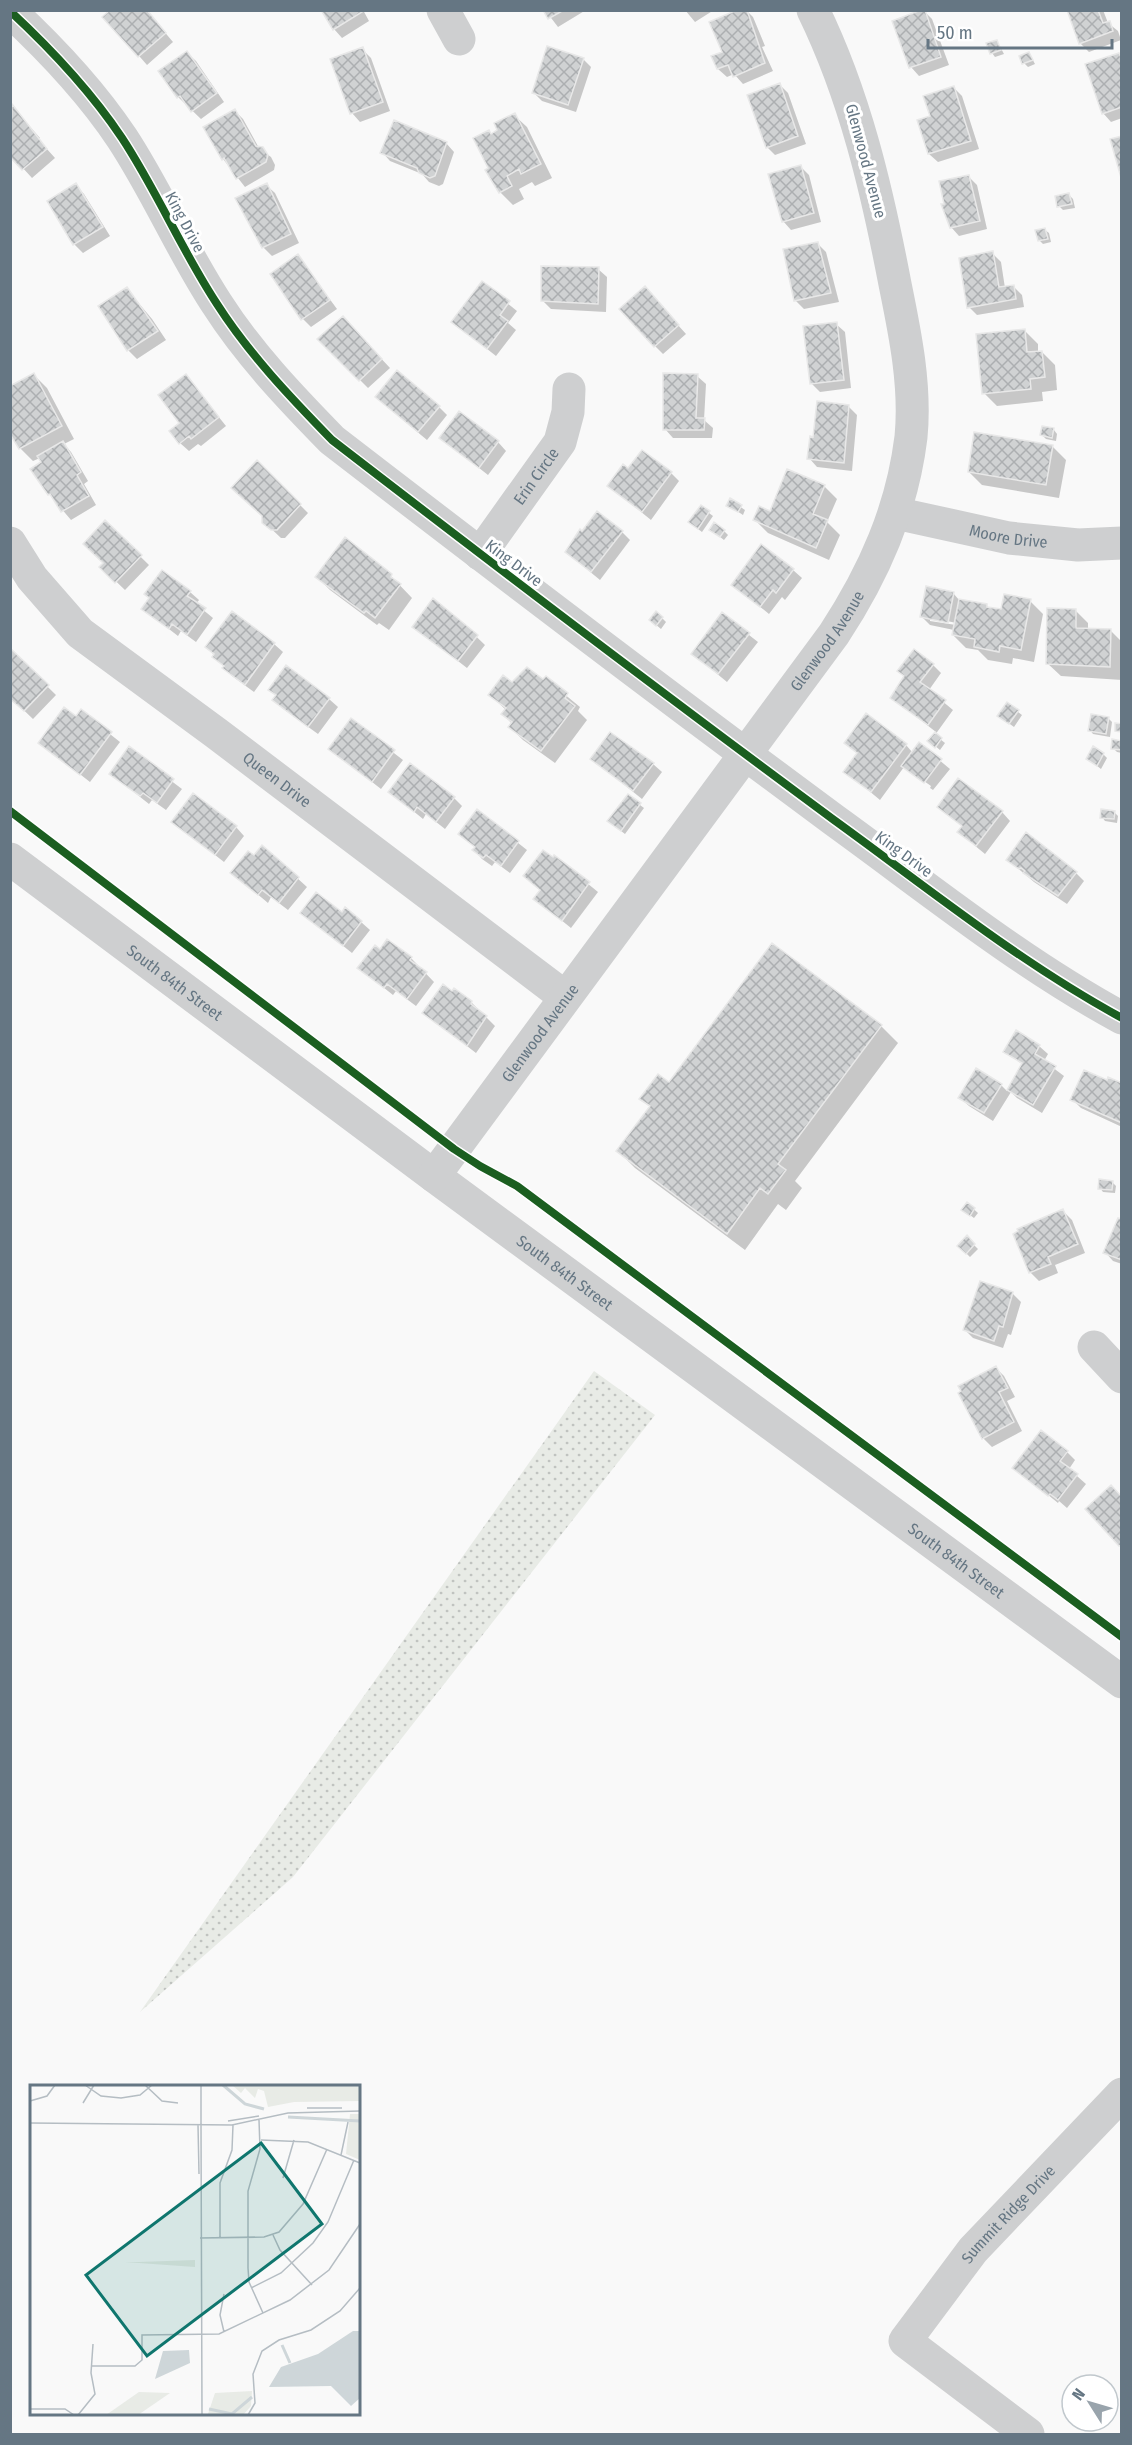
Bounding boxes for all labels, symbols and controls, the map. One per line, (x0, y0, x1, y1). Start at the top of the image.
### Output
scale bar (928, 12, 1112, 50)
text: 50 m (937, 22, 973, 44)
street label: Glenwood Avenue (842, 102, 890, 220)
street label: King Drive (161, 188, 209, 256)
street label: Erin Circle (509, 444, 563, 508)
street label: Moore Drive (968, 520, 1049, 551)
street label: King Drive (482, 536, 546, 591)
street label: Glenwood Avenue (786, 587, 868, 695)
street label: Queen Drive (240, 748, 315, 811)
street label: King Drive (872, 827, 936, 881)
street label: South 84th Street (123, 940, 227, 1025)
street label: Glenwood Avenue (497, 980, 582, 1086)
street label: South 84th Street (513, 1231, 617, 1314)
street label: South 84th Street (905, 1519, 1009, 1602)
inset map (30, 2085, 360, 2415)
street label: Summit Ridge Drive (957, 2161, 1059, 2267)
north arrow (1060, 2373, 1120, 2433)
text: N (1068, 2385, 1089, 2404)

